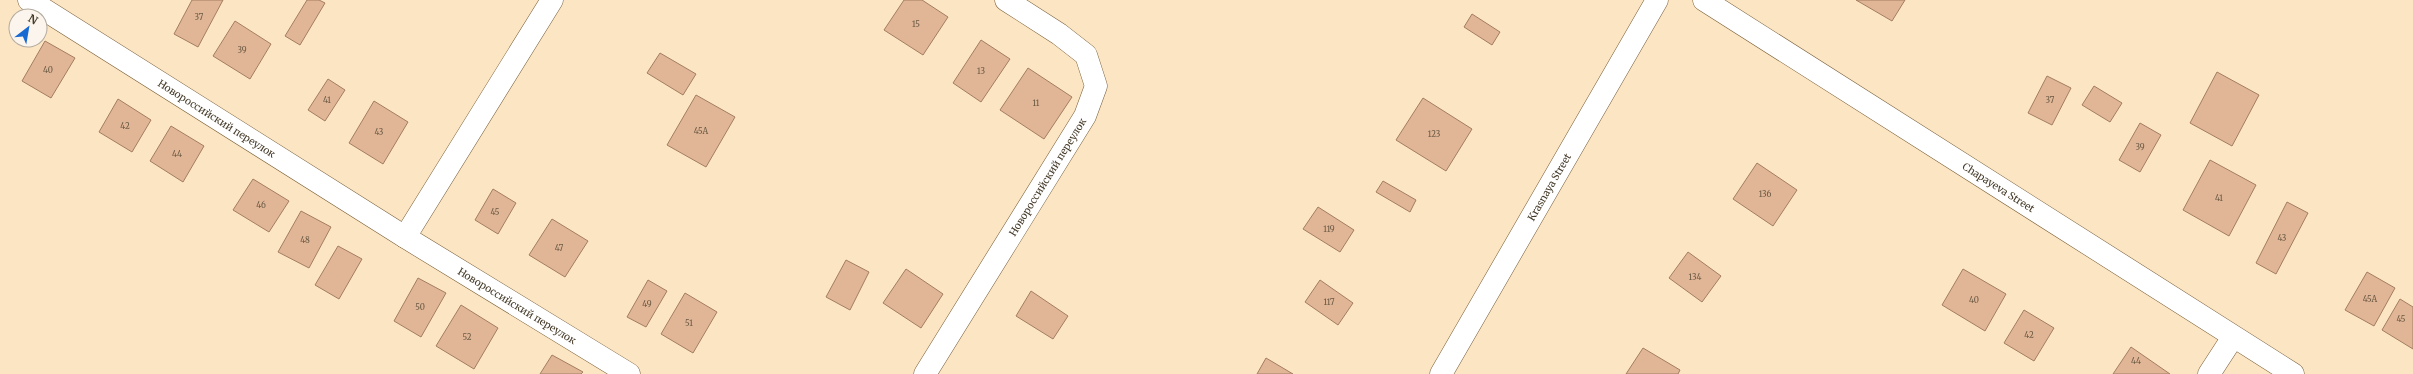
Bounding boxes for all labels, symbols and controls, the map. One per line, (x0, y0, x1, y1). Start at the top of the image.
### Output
north arrow (8, 8, 48, 48)
text: N (26, 11, 41, 28)
house number: 37 (195, 12, 204, 22)
house number: 15 (912, 19, 920, 29)
house number: 39 (237, 45, 247, 55)
house number: 40 (43, 65, 53, 75)
house number: 13 (977, 66, 985, 76)
street label: Новороссийский переулок (155, 77, 278, 161)
house number: 41 (323, 95, 331, 105)
house number: 37 (2046, 95, 2055, 105)
house number: 11 (1033, 98, 1040, 108)
street label: Новороссийский переулок (1006, 115, 1090, 239)
house number: 42 (120, 121, 130, 131)
house number: 45А (694, 126, 709, 136)
house number: 43 (375, 127, 384, 137)
house number: 123 (1428, 129, 1441, 139)
house number: 39 (2135, 142, 2145, 152)
house number: 44 (172, 149, 182, 159)
street label: Krasnaya Street (1525, 151, 1574, 223)
street label: Chapayeva Street (1960, 160, 2037, 215)
house number: 136 (1759, 189, 1772, 199)
house number: 41 (2215, 193, 2223, 203)
house number: 46 (256, 200, 266, 210)
house number: 45 (491, 207, 500, 217)
house number: 119 (1323, 224, 1335, 234)
house number: 43 (2278, 233, 2287, 243)
house number: 48 (300, 235, 310, 245)
house number: 47 (555, 243, 564, 253)
street label: Новороссийский переулок (455, 265, 579, 348)
house number: 134 (1689, 272, 1701, 282)
house number: 45А (2363, 294, 2378, 304)
house number: 40 (1969, 295, 1979, 305)
house number: 117 (1323, 297, 1335, 307)
house number: 49 (642, 299, 652, 309)
house number: 50 (415, 302, 425, 312)
house number: 45 (2397, 314, 2406, 324)
house number: 51 (685, 318, 693, 328)
house number: 42 (2024, 330, 2034, 340)
house number: 52 (462, 332, 472, 342)
house number: 44 (2131, 356, 2141, 366)

